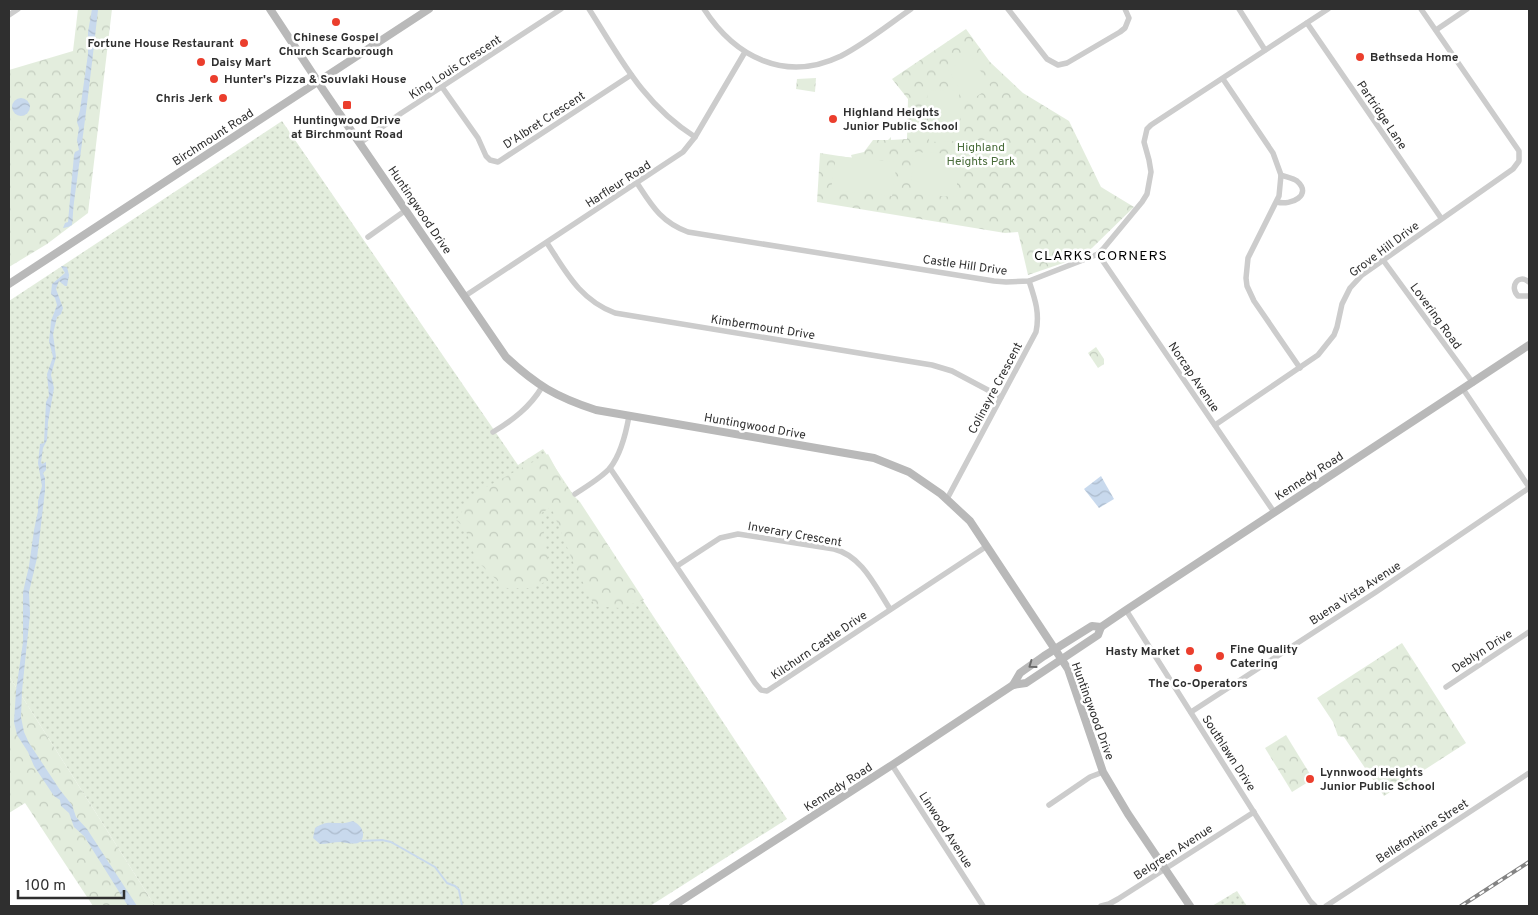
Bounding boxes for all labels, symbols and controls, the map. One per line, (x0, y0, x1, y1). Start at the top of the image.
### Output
marker: Chinese Gospel Church Scarborough (330, 16, 342, 28)
place label: Chinese Gospel Church Scarborough (279, 30, 393, 60)
street label: King Louis Crescent (406, 32, 505, 104)
place label: Fortune House Restaurant (87, 36, 234, 52)
marker: Fortune House Restaurant (238, 37, 250, 49)
place label: Bethseda Home (1370, 50, 1459, 66)
marker: Bethseda Home (1354, 51, 1366, 63)
place label: Daisy Mart (211, 55, 271, 71)
marker: Daisy Mart (195, 56, 207, 68)
place label: Hunter's Pizza & Souvlaki House (224, 72, 407, 88)
marker: Hunter's Pizza & Souvlaki House (208, 73, 220, 85)
street label: Partridge Lane (1352, 78, 1410, 153)
street label: D'Albret Crescent (501, 88, 589, 153)
place label: Chris Jerk (156, 91, 213, 107)
marker: Chris Jerk (217, 92, 229, 104)
marker: Huntingwood Drive at Birchmount Road (341, 99, 353, 111)
place label: Highland Heights Junior Public School (843, 105, 958, 135)
street label: Birchmount Road (170, 106, 257, 170)
place label: Huntingwood Drive at Birchmount Road (291, 113, 403, 143)
marker: Highland Heights Junior Public School (827, 113, 839, 125)
park label: Highland Heights Park (947, 140, 1015, 170)
street label: Harfleur Road (583, 158, 654, 212)
street label: Huntingwood Drive (384, 163, 455, 258)
street label: Grove Hill Drive (1346, 218, 1423, 281)
district label: CLARKS CORNERS (1034, 248, 1168, 265)
street label: Castle Hill Drive (922, 252, 1008, 280)
street label: Lovering Road (1406, 280, 1465, 353)
street label: Kimbermount Drive (709, 312, 816, 344)
street label: Norcap Avenue (1164, 339, 1222, 416)
street label: Colinayre Crescent (965, 340, 1027, 437)
street label: Huntingwood Drive (703, 410, 807, 444)
street label: Kennedy Road (1272, 449, 1347, 505)
street label: Inverary Crescent (746, 519, 843, 551)
street label: Buena Vista Avenue (1307, 558, 1404, 629)
street label: Kilchurn Castle Drive (768, 608, 871, 684)
street label: Deblyn Drive (1449, 626, 1516, 677)
place label: Fine Quality Catering (1230, 642, 1298, 672)
place label: Hasty Market (1105, 644, 1180, 660)
marker: Hasty Market (1184, 645, 1196, 657)
marker: Fine Quality Catering (1214, 650, 1226, 662)
one-way arrow (1029, 659, 1038, 667)
street label: Huntingwood Drive (1067, 660, 1117, 763)
marker: The Co-Operators (1192, 662, 1204, 674)
place label: The Co-Operators (1148, 676, 1248, 692)
street label: Southlawn Drive (1198, 713, 1259, 795)
street label: Kennedy Road (801, 760, 876, 816)
place label: Lynnwood Heights Junior Public School (1320, 765, 1435, 795)
marker: Lynnwood Heights Junior Public School (1304, 773, 1316, 785)
street label: Linwood Avenue (915, 789, 976, 872)
street label: Bellefontaine Street (1373, 796, 1472, 868)
street label: Belgreen Avenue (1131, 821, 1216, 884)
scale bar (18, 868, 124, 900)
text: 100 m (25, 877, 66, 896)

